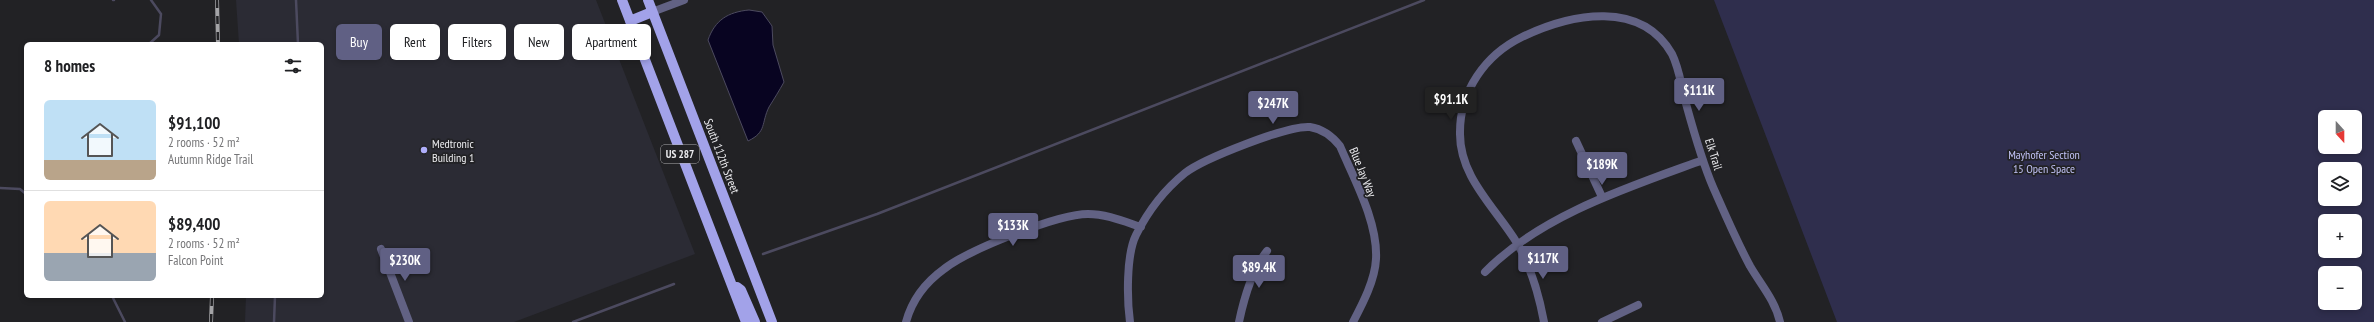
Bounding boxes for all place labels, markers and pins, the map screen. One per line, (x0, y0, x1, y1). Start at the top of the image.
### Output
pin: $111K (1671, 78, 1727, 112)
pin: $91.1K (1418, 87, 1484, 121)
pin: $247K (1245, 91, 1301, 125)
place label: Medtronic Building 1 (432, 136, 474, 165)
marker: Medtronic Building 1 (419, 145, 429, 155)
pin: $189K (1574, 152, 1630, 186)
pin: $133K (985, 213, 1041, 247)
pin: $117K (1515, 246, 1571, 280)
pin: $230K (377, 248, 433, 282)
pin: $89.4K (1226, 255, 1292, 289)

